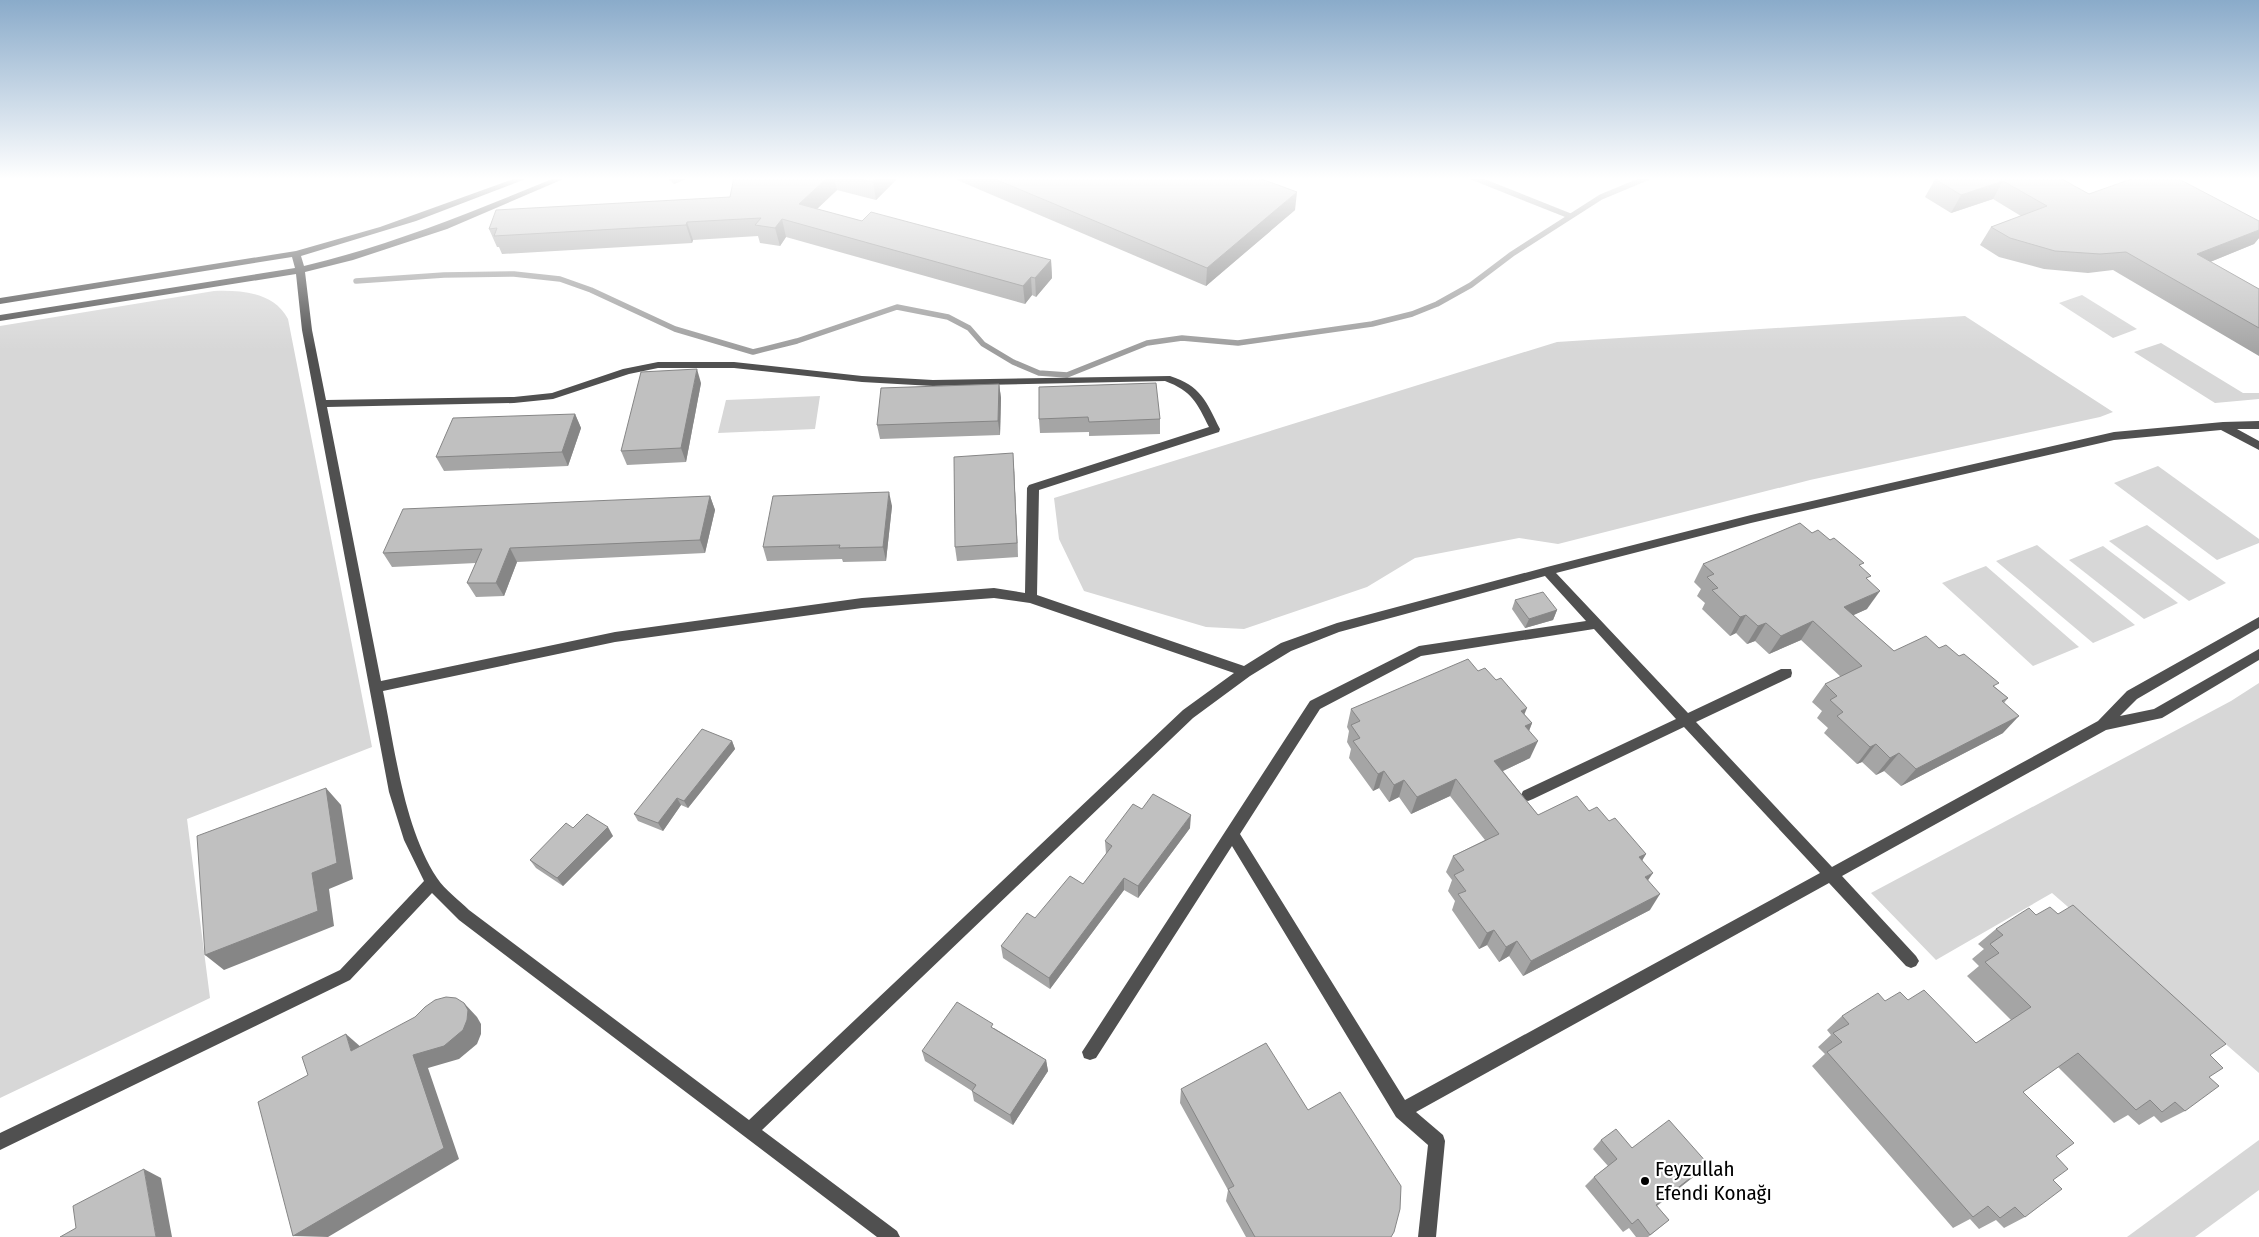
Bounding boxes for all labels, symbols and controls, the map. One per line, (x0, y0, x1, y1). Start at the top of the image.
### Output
place label: Feyzullah Efendi Konağı (1655, 1156, 1772, 1206)
marker: Feyzullah Efendi Konağı (1639, 1175, 1651, 1187)

